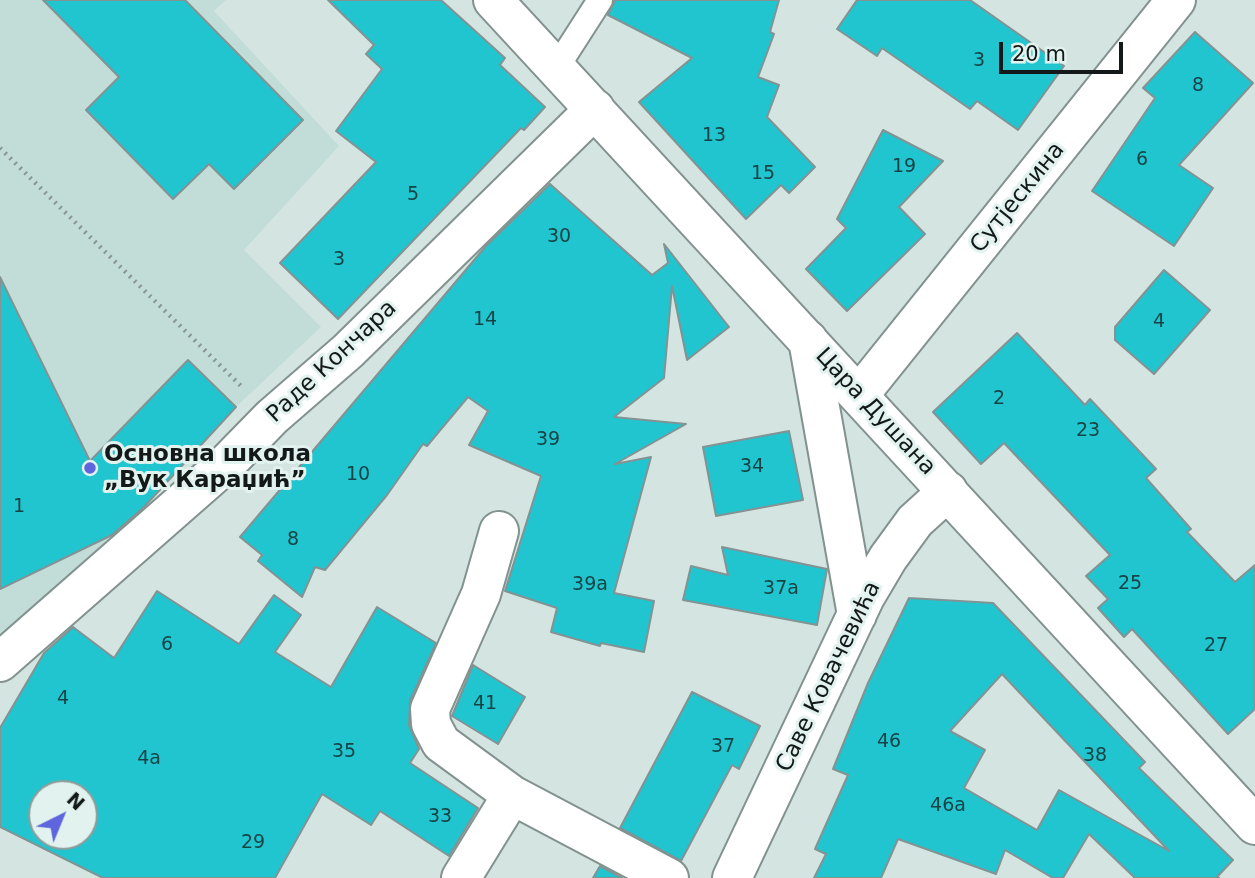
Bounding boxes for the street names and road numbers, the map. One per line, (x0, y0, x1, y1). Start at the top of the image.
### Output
street label: Сутјескина (965, 137, 1071, 259)
street label: Раде Кончара (261, 295, 403, 429)
street label: Цара Душана (809, 343, 941, 481)
street label: Саве Ковачевића (771, 577, 887, 777)

